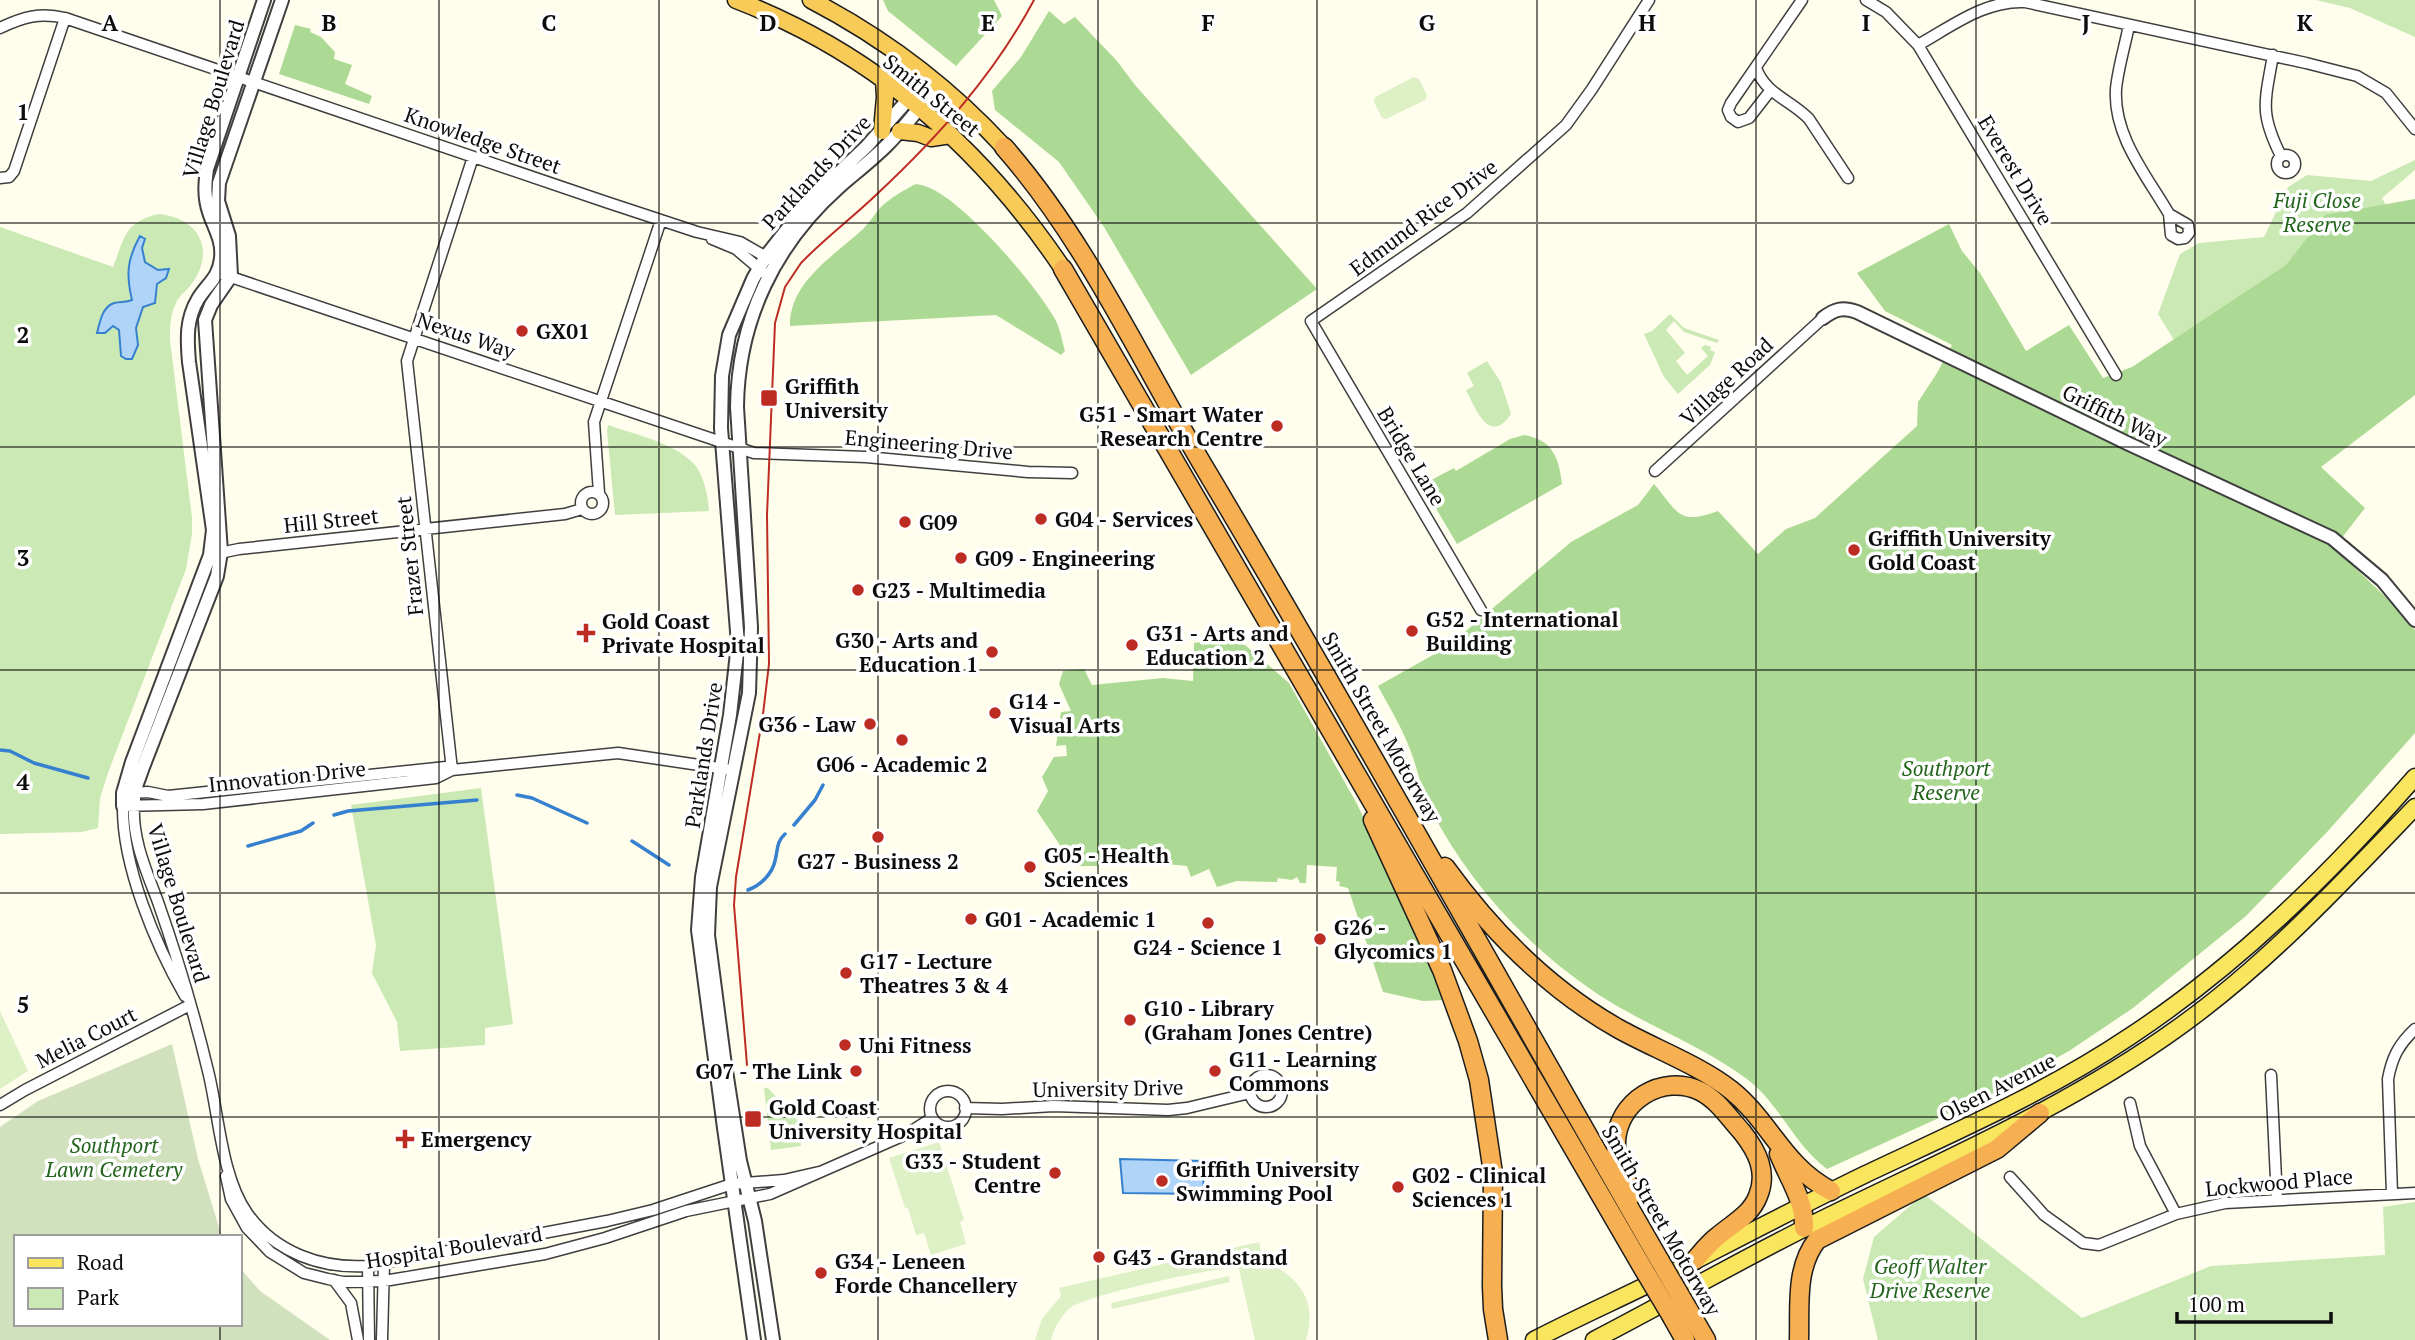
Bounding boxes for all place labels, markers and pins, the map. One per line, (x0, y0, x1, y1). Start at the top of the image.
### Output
place label: GX01 (536, 317, 590, 345)
marker: GX01 (514, 323, 530, 339)
place label: Griffith University (785, 372, 889, 424)
marker: Griffith University (759, 388, 779, 408)
place label: G51 - Smart Water Research Centre (1079, 400, 1263, 452)
marker: G51 - Smart Water Research Centre (1269, 418, 1285, 434)
place label: G04 - Services (1055, 505, 1193, 533)
place label: G09 (919, 508, 958, 536)
marker: G04 - Services (1033, 511, 1049, 527)
marker: G09 (897, 514, 913, 530)
place label: Griffith University Gold Coast (1868, 524, 2052, 576)
marker: Griffith University Gold Coast (1846, 542, 1862, 558)
place label: G09 - Engineering (975, 544, 1156, 572)
marker: G09 - Engineering (953, 550, 969, 566)
place label: G23 - Multimedia (872, 576, 1046, 604)
marker: G23 - Multimedia (850, 582, 866, 598)
place label: G52 - International Building (1426, 605, 1618, 657)
place label: Gold Coast Private Hospital (602, 607, 765, 659)
place label: G31 - Arts and Education 2 (1146, 619, 1289, 671)
marker: Gold Coast Private Hospital (576, 623, 596, 643)
marker: G52 - International Building (1404, 623, 1420, 639)
place label: G30 - Arts and Education 1 (835, 626, 978, 678)
marker: G31 - Arts and Education 2 (1124, 637, 1140, 653)
marker: G30 - Arts and Education 1 (984, 644, 1000, 660)
place label: G14 - Visual Arts (1009, 687, 1120, 739)
marker: G14 - Visual Arts (987, 705, 1003, 721)
place label: G36 - Law (758, 710, 857, 738)
marker: G36 - Law (862, 716, 878, 732)
marker: G06 - Academic 2 (894, 732, 910, 748)
place label: G06 - Academic 2 (816, 750, 988, 778)
marker: G27 - Business 2 (870, 829, 886, 845)
place label: G05 - Health Sciences (1044, 841, 1170, 893)
place label: G27 - Business 2 (797, 847, 959, 875)
marker: G05 - Health Sciences (1022, 859, 1038, 875)
place label: G01 - Academic 1 (985, 905, 1156, 933)
marker: G01 - Academic 1 (963, 911, 979, 927)
place label: G26 - Glycomics 1 (1334, 913, 1453, 965)
marker: G24 - Science 1 (1200, 915, 1216, 931)
marker: G26 - Glycomics 1 (1312, 931, 1328, 947)
place label: G24 - Science 1 (1133, 933, 1283, 961)
place label: G17 - Lecture Theatres 3 & 4 (860, 947, 1008, 999)
marker: G17 - Lecture Theatres 3 & 4 (838, 965, 854, 981)
place label: G10 - Library (Graham Jones Centre) (1144, 994, 1372, 1046)
marker: G10 - Library (Graham Jones Centre) (1122, 1012, 1138, 1028)
place label: Uni Fitness (859, 1031, 971, 1059)
marker: Uni Fitness (837, 1037, 853, 1053)
place label: G11 - Learning Commons (1229, 1045, 1377, 1097)
place label: G07 - The Link (695, 1057, 843, 1085)
marker: G07 - The Link (848, 1063, 864, 1079)
marker: G11 - Learning Commons (1207, 1063, 1223, 1079)
place label: Gold Coast University Hospital (769, 1093, 962, 1145)
marker: Gold Coast University Hospital (743, 1109, 763, 1129)
place label: Emergency (421, 1125, 532, 1153)
marker: Emergency (395, 1129, 415, 1149)
place label: G33 - Student Centre (905, 1147, 1042, 1199)
place label: Griffith University Swimming Pool (1176, 1155, 1360, 1207)
place label: G02 - Clinical Sciences 1 (1412, 1161, 1546, 1213)
marker: G33 - Student Centre (1047, 1165, 1063, 1181)
marker: Griffith University Swimming Pool (1154, 1173, 1170, 1189)
marker: G02 - Clinical Sciences 1 (1390, 1179, 1406, 1195)
place label: G43 - Grandstand (1113, 1243, 1288, 1271)
place label: G34 - Leneen Forde Chancellery (835, 1247, 1018, 1299)
marker: G43 - Grandstand (1091, 1249, 1107, 1265)
marker: G34 - Leneen Forde Chancellery (813, 1265, 829, 1281)

